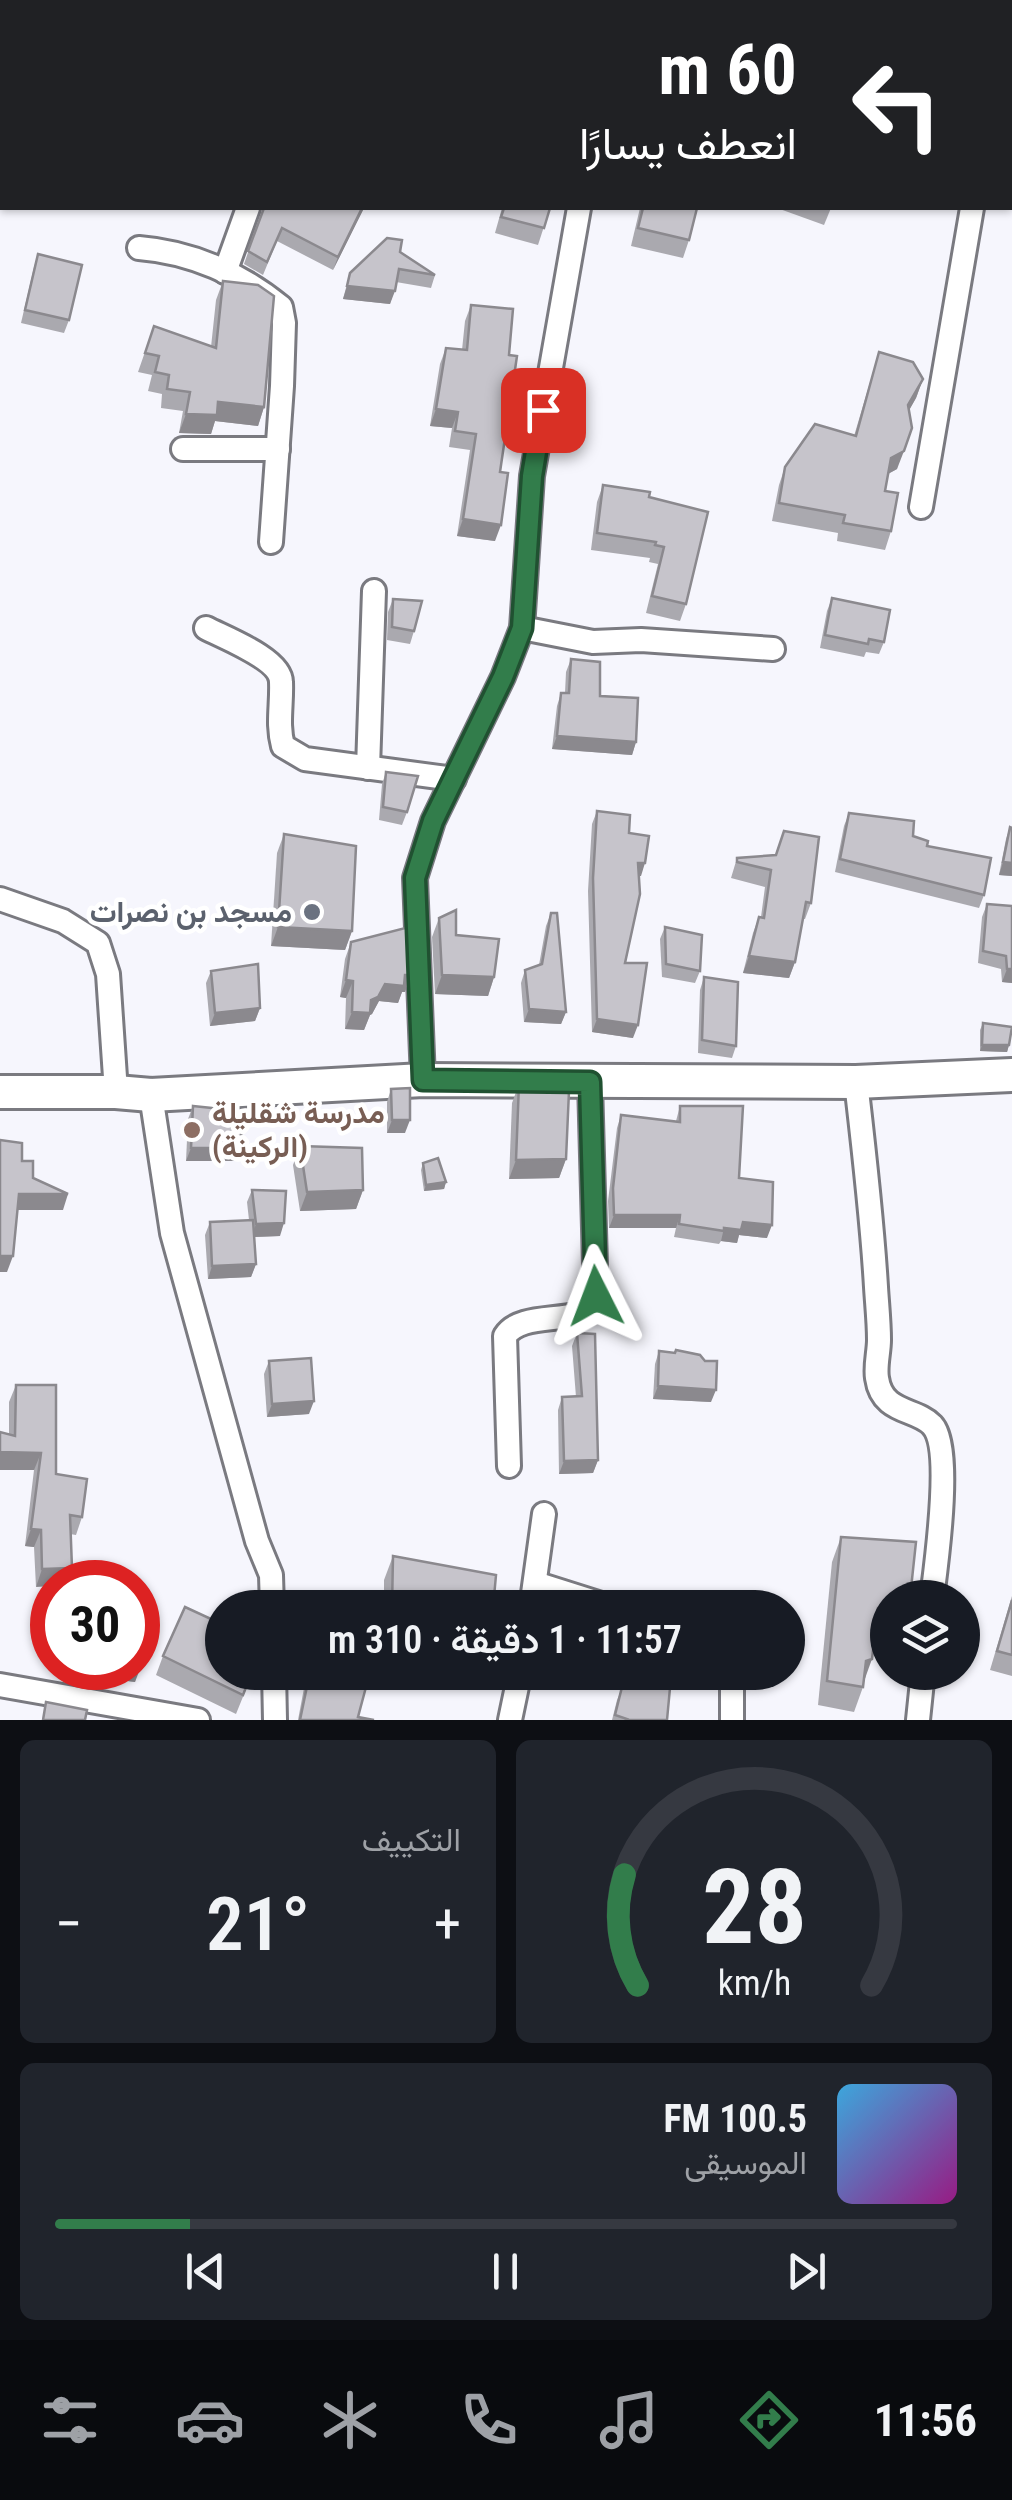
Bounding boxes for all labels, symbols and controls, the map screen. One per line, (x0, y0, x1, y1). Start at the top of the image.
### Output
text: 60 m (658, 29, 797, 111)
icon: left (832, 40, 962, 170)
text: انعطف يسارًا (579, 117, 797, 170)
pin (501, 368, 586, 453)
icon: arrive (516, 383, 571, 438)
place label: مسجد بن نصرات (90, 894, 292, 930)
marker: مسجد بن نصرات (301, 901, 323, 923)
place label: مدرسة شقليلة (الركينة) (212, 1095, 385, 1165)
marker: مدرسة شقليلة (الركينة) (181, 1119, 203, 1141)
position arrow (544, 1244, 648, 1348)
speed limit sign: 30 (30, 1560, 160, 1690)
map controls (870, 1580, 980, 1690)
button: layers (870, 1580, 980, 1690)
text: 11:57 · 1 دقيقة · 310 m (328, 1618, 682, 1662)
text: التكييف (362, 1821, 461, 1859)
text: 28 (701, 1847, 807, 1968)
text: 21° (206, 1880, 310, 1968)
text: − (55, 1892, 83, 1956)
text: + (434, 1892, 461, 1956)
text: km/h (717, 1962, 791, 2004)
text: 100.5 FM (663, 2097, 807, 2141)
text: الموسيقى (684, 2144, 807, 2182)
icon: previous (178, 2244, 233, 2299)
icon: pause (478, 2244, 533, 2299)
icon: next (779, 2244, 834, 2299)
icon: filters (35, 2385, 105, 2455)
icon: car (175, 2385, 245, 2455)
icon: climate (315, 2385, 385, 2455)
icon: phone (454, 2385, 524, 2455)
icon: music (594, 2385, 664, 2455)
icon: directions (734, 2385, 804, 2455)
text: 11:56 (874, 2394, 977, 2447)

